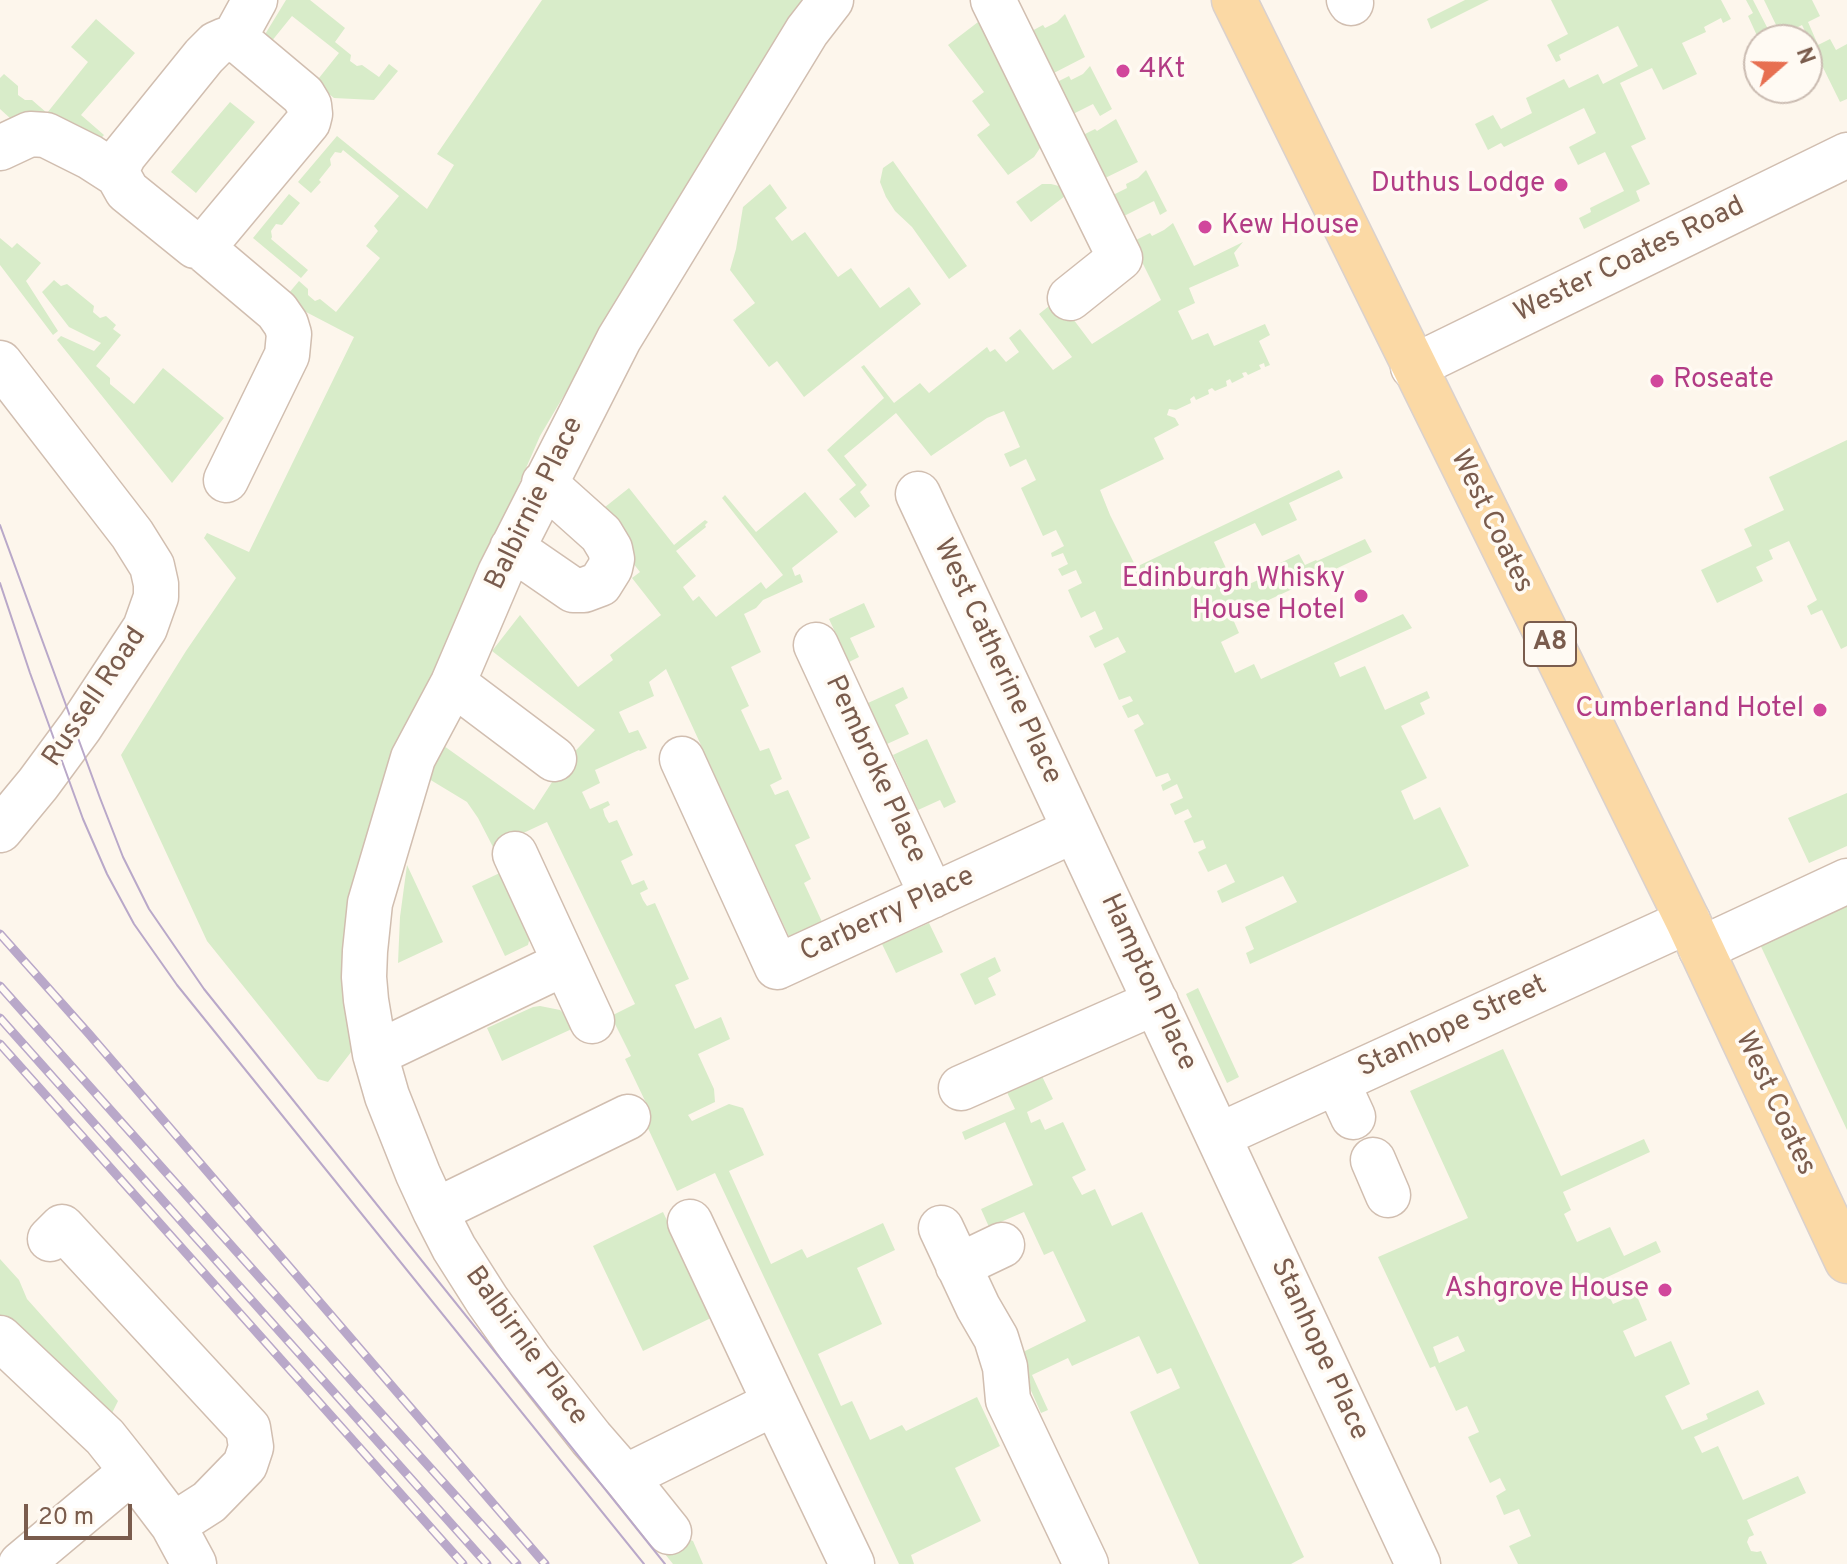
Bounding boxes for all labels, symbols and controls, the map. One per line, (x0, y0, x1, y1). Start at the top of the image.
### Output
north arrow (1743, 24, 1823, 104)
text: N (1789, 44, 1820, 68)
place label: 4Kt (1139, 54, 1185, 88)
marker: 4Kt (1114, 62, 1132, 80)
place label: Duthus Lodge (1371, 168, 1545, 202)
marker: Duthus Lodge (1552, 176, 1570, 194)
street label: Wester Coates Road (1509, 191, 1751, 331)
place label: Kew House (1221, 210, 1359, 244)
marker: Kew House (1196, 218, 1214, 236)
place label: Roseate (1673, 364, 1774, 398)
marker: Roseate (1648, 372, 1666, 390)
street label: Balbirnie Place (480, 412, 592, 596)
street label: West Coates (1441, 445, 1539, 599)
street label: West Catherine Place (924, 534, 1068, 790)
place label: Edinburgh Whisky House Hotel (1122, 563, 1345, 629)
marker: Edinburgh Whisky House Hotel (1352, 587, 1370, 605)
street label: Russell Road (37, 622, 155, 774)
road number: A8 (1524, 622, 1576, 666)
street label: Pembroke Place (816, 671, 932, 869)
place label: Cumberland Hotel (1575, 693, 1804, 727)
marker: Cumberland Hotel (1811, 701, 1829, 719)
street label: Carberry Place (796, 861, 980, 971)
street label: Hampton Place (1091, 889, 1203, 1077)
street label: Stanhope Street (1353, 970, 1553, 1086)
street label: West Coates (1726, 1027, 1822, 1181)
street label: Stanhope Place (1261, 1254, 1375, 1446)
street label: Balbirnie Place (456, 1261, 594, 1433)
place label: Ashgrove House (1444, 1273, 1649, 1307)
marker: Ashgrove House (1656, 1281, 1674, 1299)
scale bar (28, 1488, 136, 1538)
text: 20 m (38, 1503, 94, 1533)

